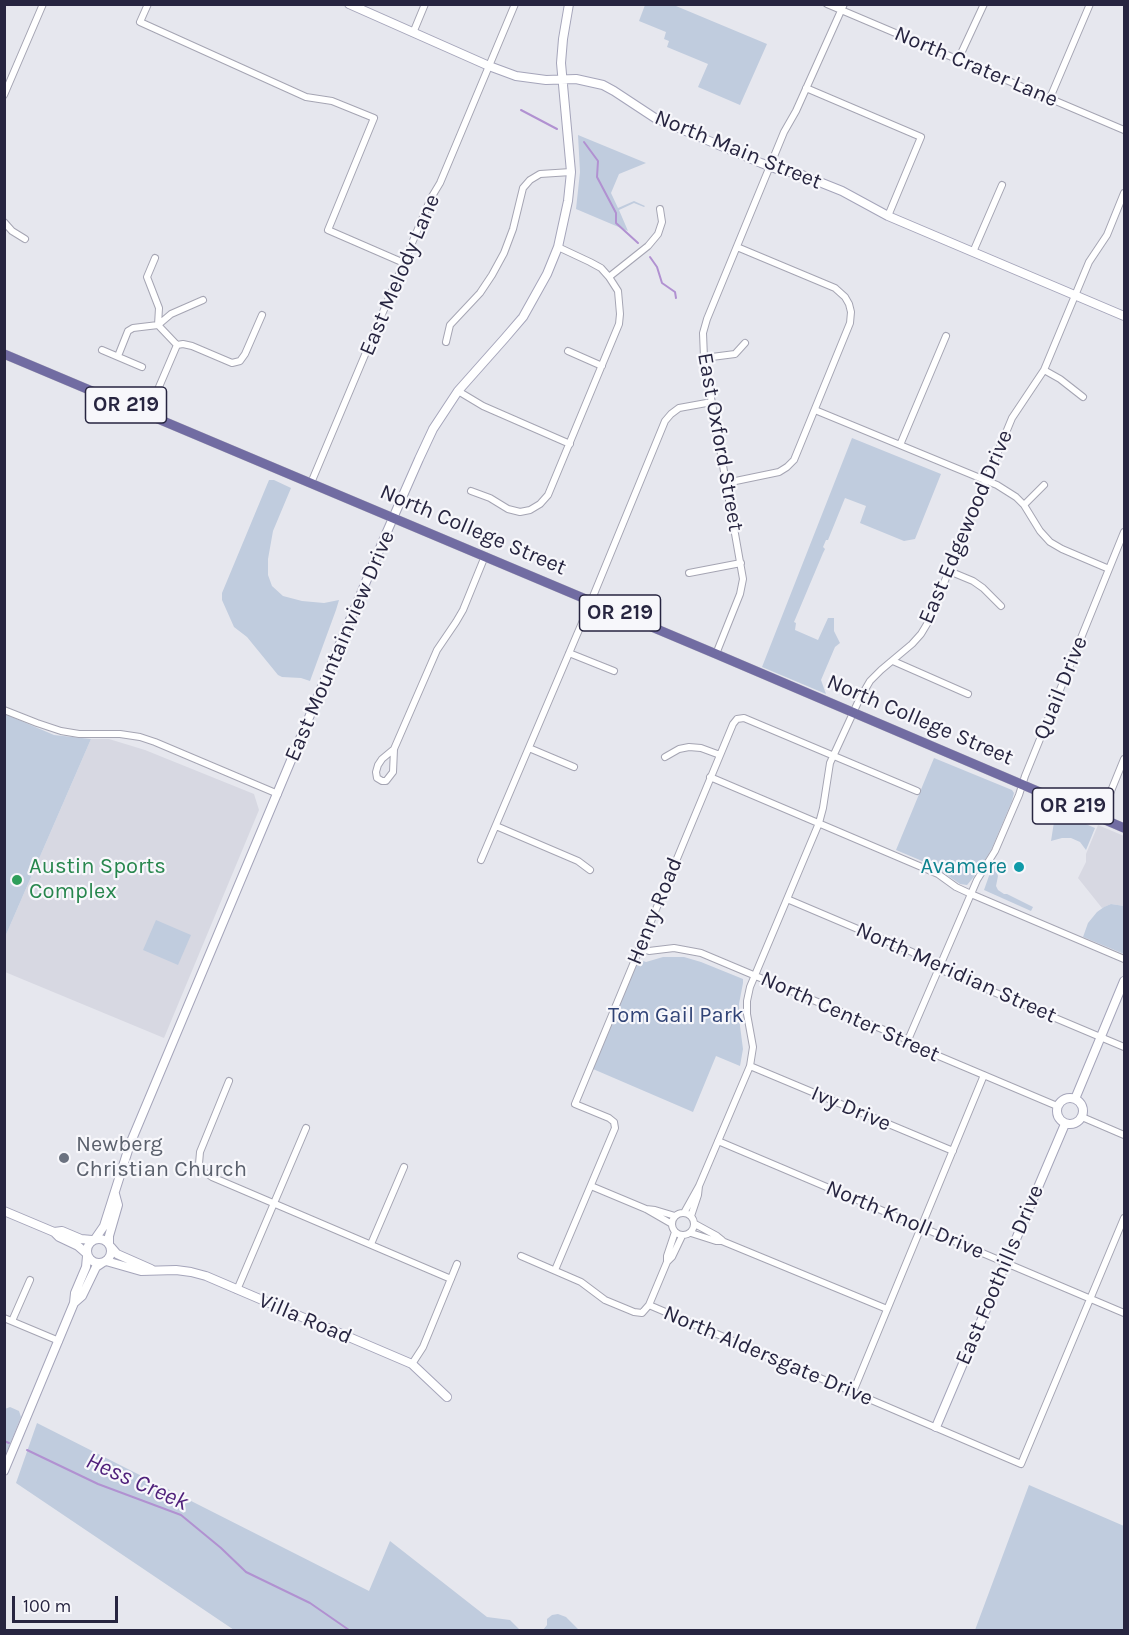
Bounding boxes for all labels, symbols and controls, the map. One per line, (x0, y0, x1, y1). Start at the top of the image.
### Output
street label: North Crater Lane (890, 21, 1062, 113)
street label: North Main Street (651, 104, 825, 196)
street label: East Melody Lane (354, 190, 446, 360)
street label: East Oxford Street (691, 351, 749, 533)
road number: OR 219 (86, 387, 166, 423)
street label: East Edgewood Drive (913, 426, 1019, 628)
street label: North College Street (376, 479, 570, 581)
street label: East Mountainview Drive (279, 526, 401, 766)
road number: OR 219 (580, 595, 660, 631)
street label: Quail Drive (1028, 632, 1094, 744)
street label: North College Street (823, 669, 1017, 771)
road number: OR 219 (1032, 788, 1114, 824)
place label: Austin Sports Complex (29, 854, 166, 906)
street label: Henry Road (622, 854, 688, 968)
place label: Avamere (921, 854, 1007, 880)
marker: Avamere (1012, 860, 1026, 874)
marker: Austin Sports Complex (10, 873, 24, 887)
street label: North Meridian Street (852, 917, 1060, 1029)
street label: North Center Street (756, 966, 944, 1068)
park label: Tom Gail Park (608, 1003, 744, 1029)
street label: Ivy Drive (807, 1080, 895, 1138)
place label: Newberg Christian Church (76, 1132, 247, 1184)
marker: Newberg Christian Church (57, 1151, 71, 1165)
street label: North Knoll Drive (822, 1175, 988, 1265)
street label: East Foothills Drive (950, 1181, 1050, 1369)
street label: Villa Road (254, 1287, 356, 1351)
street label: North Aldersgate Drive (659, 1300, 877, 1412)
water label: Hess Creek (81, 1447, 193, 1517)
scale bar (15, 1584, 122, 1622)
text: 100 m (23, 1595, 71, 1617)

